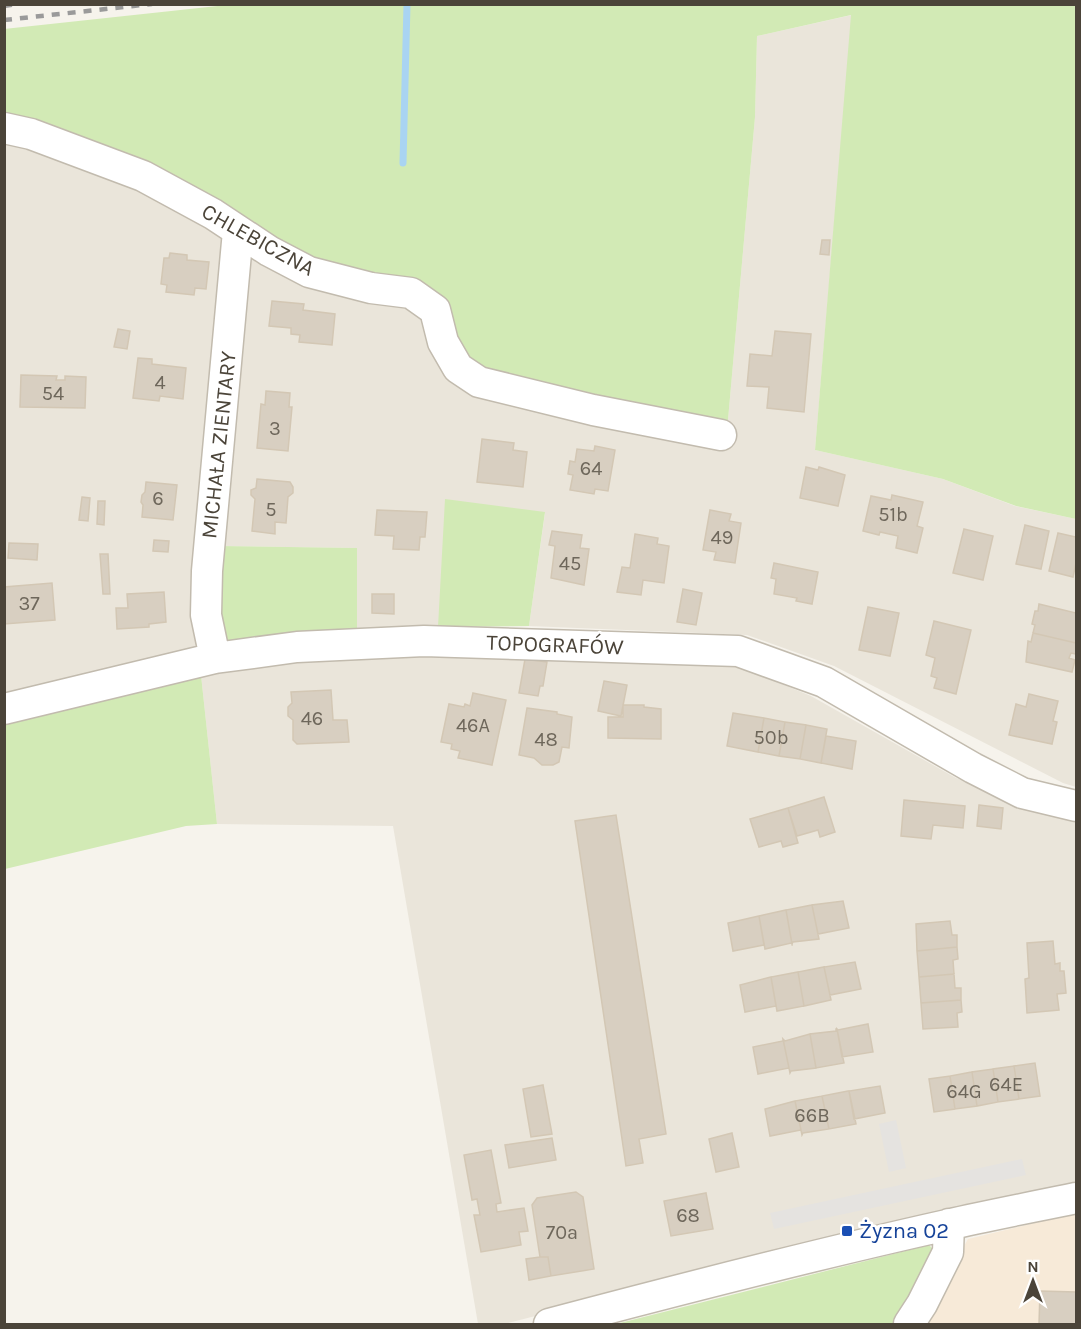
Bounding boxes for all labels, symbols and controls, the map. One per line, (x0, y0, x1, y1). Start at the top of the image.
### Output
street label: CHLEBICZNA (197, 198, 319, 282)
street label: MICHAŁA ZIENTARY (196, 350, 242, 540)
house number: 4 (154, 371, 166, 394)
house number: 54 (42, 382, 64, 405)
house number: 3 (269, 417, 281, 440)
house number: 64 (580, 457, 602, 480)
house number: 6 (152, 487, 164, 510)
house number: 5 (265, 498, 277, 521)
house number: 51b (878, 503, 908, 526)
house number: 49 (711, 526, 733, 549)
house number: 45 (559, 552, 581, 575)
house number: 37 (18, 592, 40, 615)
street label: TOPOGRAFÓW (486, 629, 624, 660)
house number: 46 (301, 707, 323, 730)
house number: 46A (456, 714, 490, 737)
house number: 50b (753, 726, 789, 749)
house number: 48 (534, 728, 558, 751)
house number: 64E (989, 1073, 1023, 1096)
house number: 64G (946, 1080, 982, 1103)
house number: 66B (794, 1104, 830, 1127)
house number: 68 (676, 1204, 700, 1227)
place label: Żyzna 02 (859, 1218, 949, 1244)
house number: 70a (546, 1221, 578, 1244)
marker: Żyzna 02 (840, 1224, 854, 1238)
north arrow (1003, 1251, 1063, 1311)
text: N (1027, 1257, 1039, 1276)

